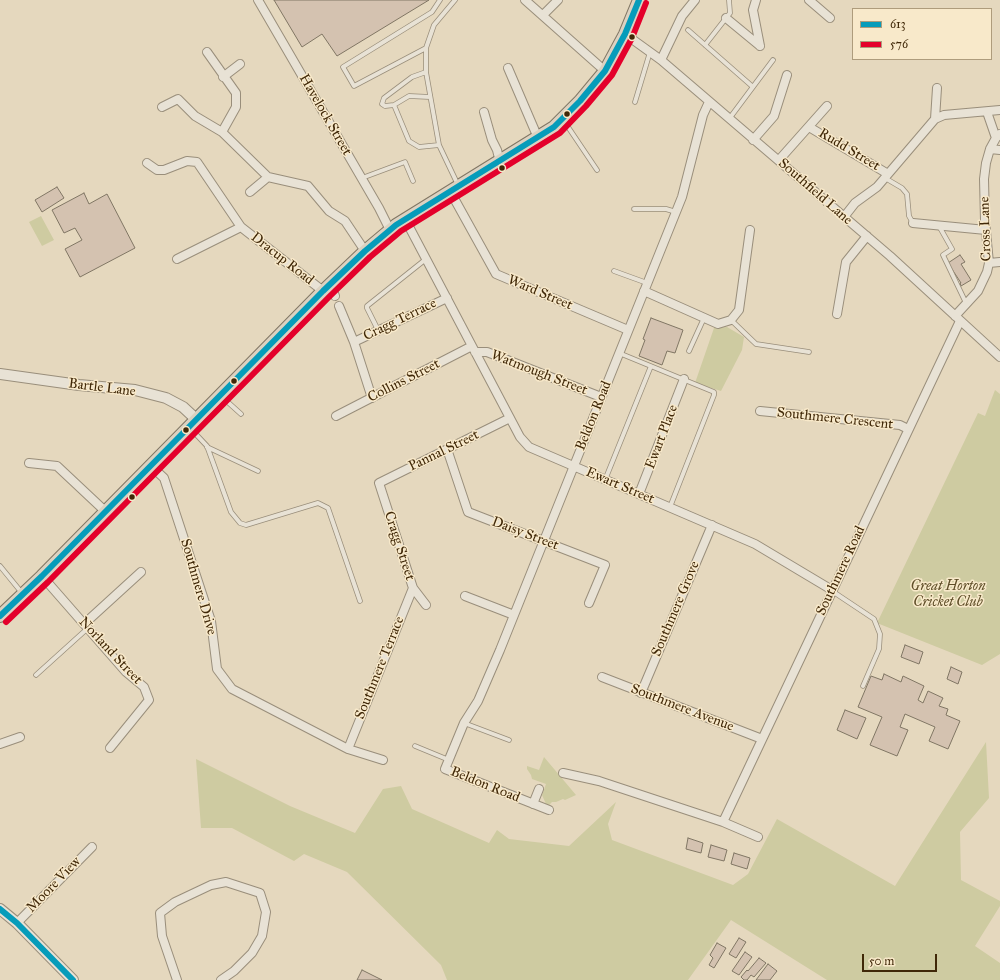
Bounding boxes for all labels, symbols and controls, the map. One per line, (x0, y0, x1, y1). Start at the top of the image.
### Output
legend (852, 8, 992, 60)
text: 613 (890, 17, 906, 31)
unlabelled marker (627, 32, 637, 42)
text: 576 (890, 37, 908, 51)
street label: Havelock Street (295, 71, 355, 159)
unlabelled marker (562, 109, 572, 119)
street label: Rudd Street (815, 125, 883, 175)
street label: Southfield Lane (774, 155, 856, 229)
unlabelled marker (497, 163, 507, 173)
street label: Cross Lane (976, 196, 996, 262)
street label: Dracup Road (247, 229, 317, 289)
street label: Ward Street (505, 272, 575, 314)
street label: Cragg Terrace (361, 295, 439, 345)
street label: Watmough Street (488, 347, 590, 399)
street label: Collins Street (365, 356, 443, 406)
street label: Bartle Lane (67, 376, 137, 400)
unlabelled marker (229, 376, 239, 386)
street label: Beldon Road (572, 379, 616, 453)
street label: Ewart Place (642, 402, 682, 472)
street label: Southmere Crescent (776, 405, 894, 433)
unlabelled marker (181, 425, 191, 435)
street label: Pannal Street (406, 427, 482, 475)
street label: Ewart Street (583, 464, 657, 508)
unlabelled marker (127, 492, 137, 502)
street label: Cragg Street (380, 509, 418, 583)
street label: Daisy Street (489, 514, 561, 554)
street label: Southmere Road (813, 524, 869, 618)
street label: Southmere Drive (176, 537, 220, 637)
street label: Southmere Grove (648, 559, 704, 659)
park label: Great Horton Cricket Club (911, 579, 985, 612)
street label: Norland Street (75, 614, 145, 688)
street label: Southmere Terrace (352, 614, 408, 722)
street label: Southmere Avenue (628, 681, 736, 735)
street label: Beldon Road (448, 763, 522, 807)
street label: Moore View (23, 854, 85, 916)
scale bar (864, 946, 939, 972)
text: 50 m (869, 954, 894, 968)

